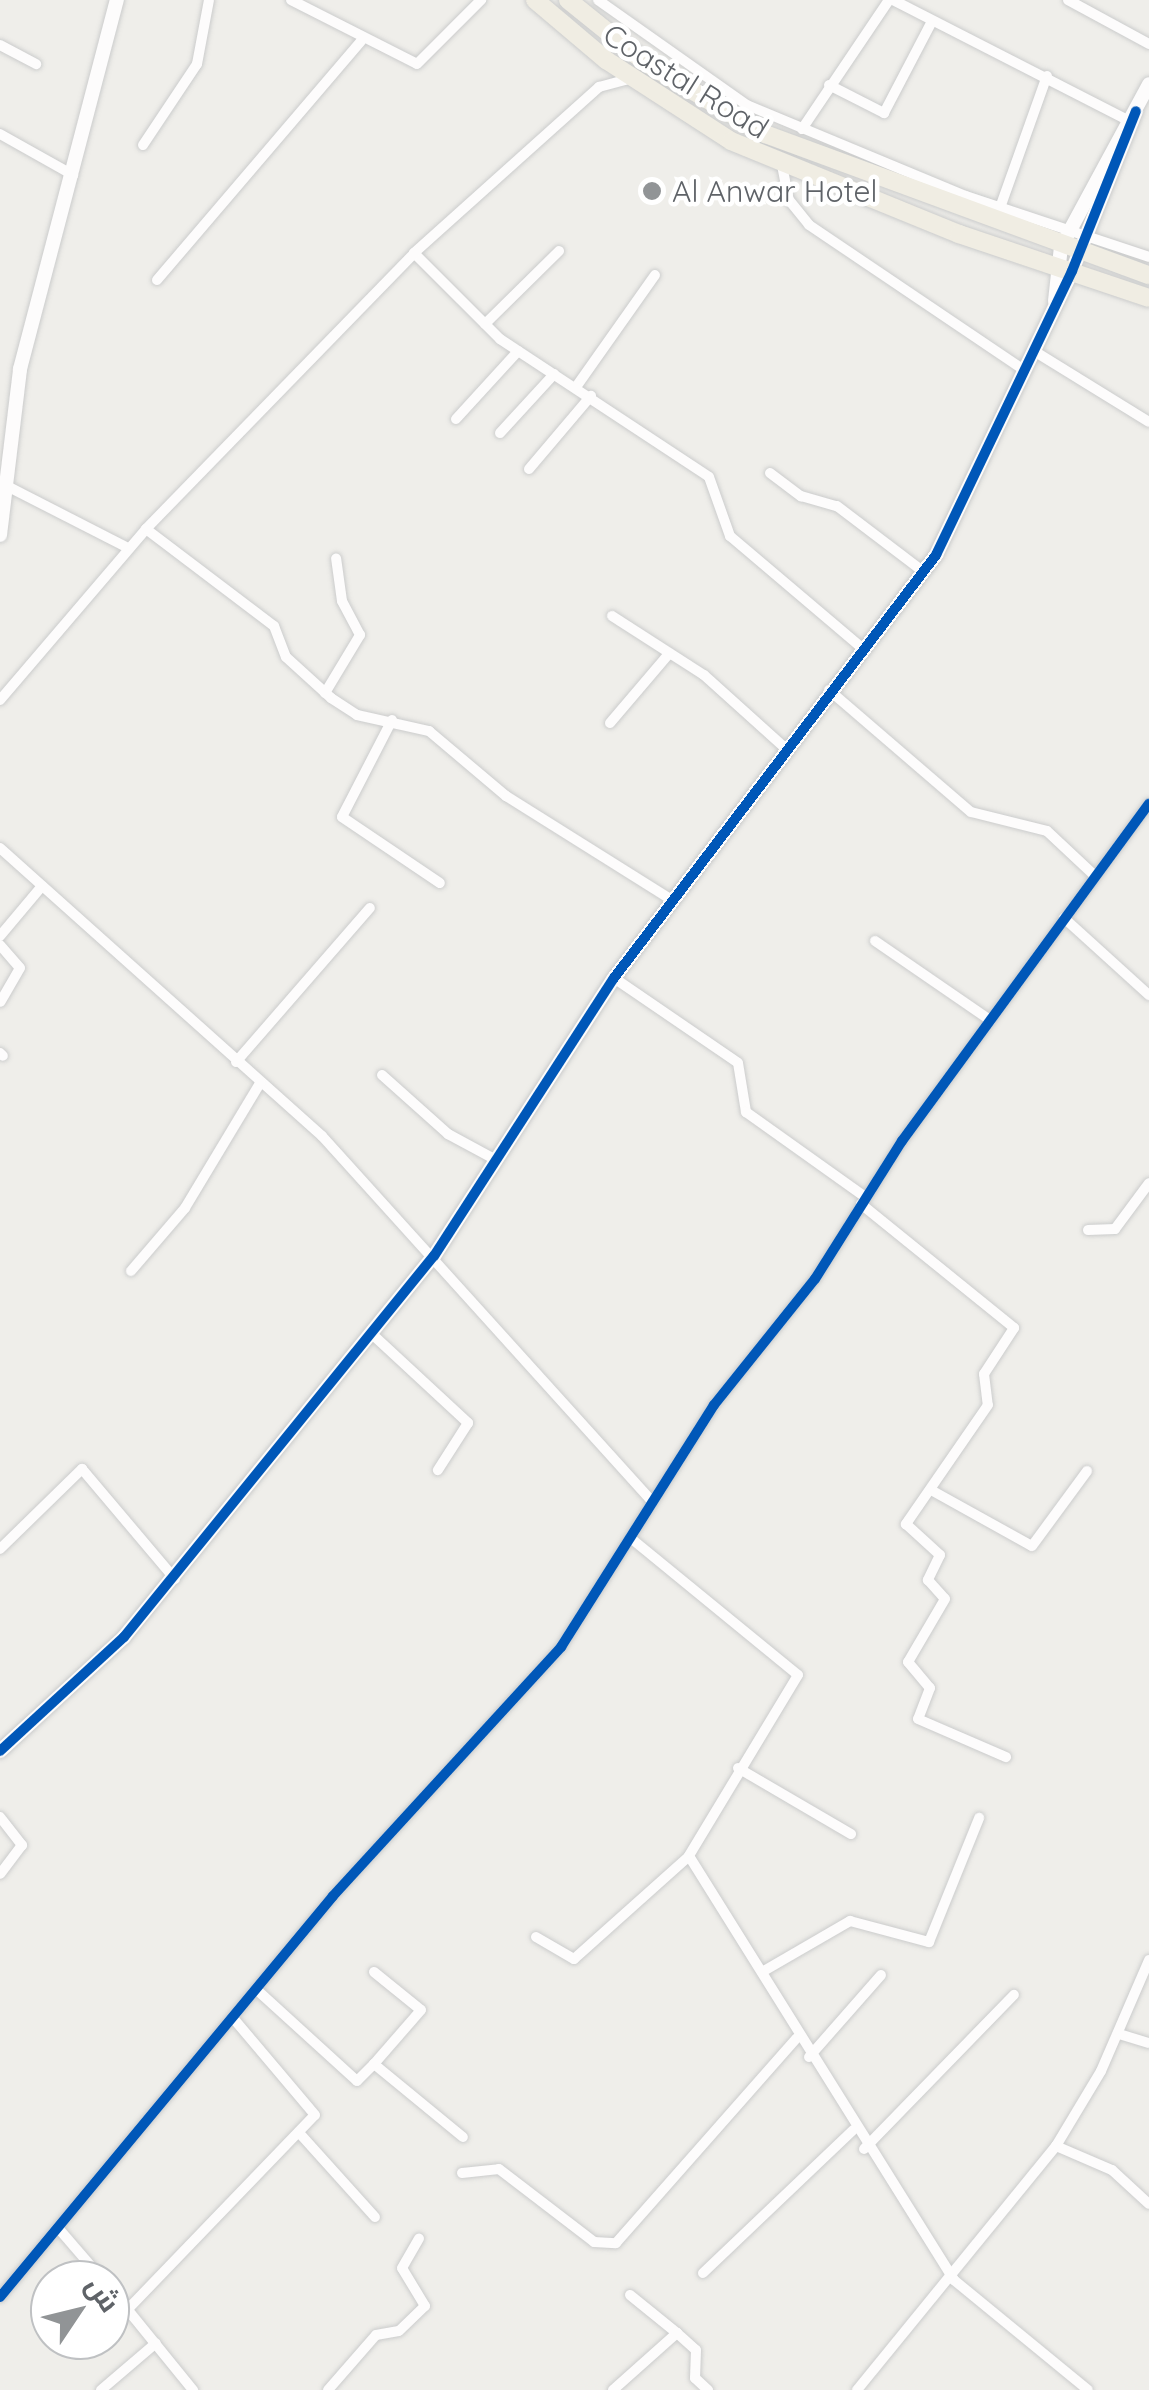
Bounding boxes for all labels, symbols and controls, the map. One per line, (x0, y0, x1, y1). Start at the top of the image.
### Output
street label: Coastal Road (597, 16, 775, 146)
place label: Al Anwar Hotel (672, 173, 877, 209)
marker: Al Anwar Hotel (641, 180, 663, 202)
north arrow (30, 2260, 130, 2360)
text: ش (79, 2269, 128, 2318)

